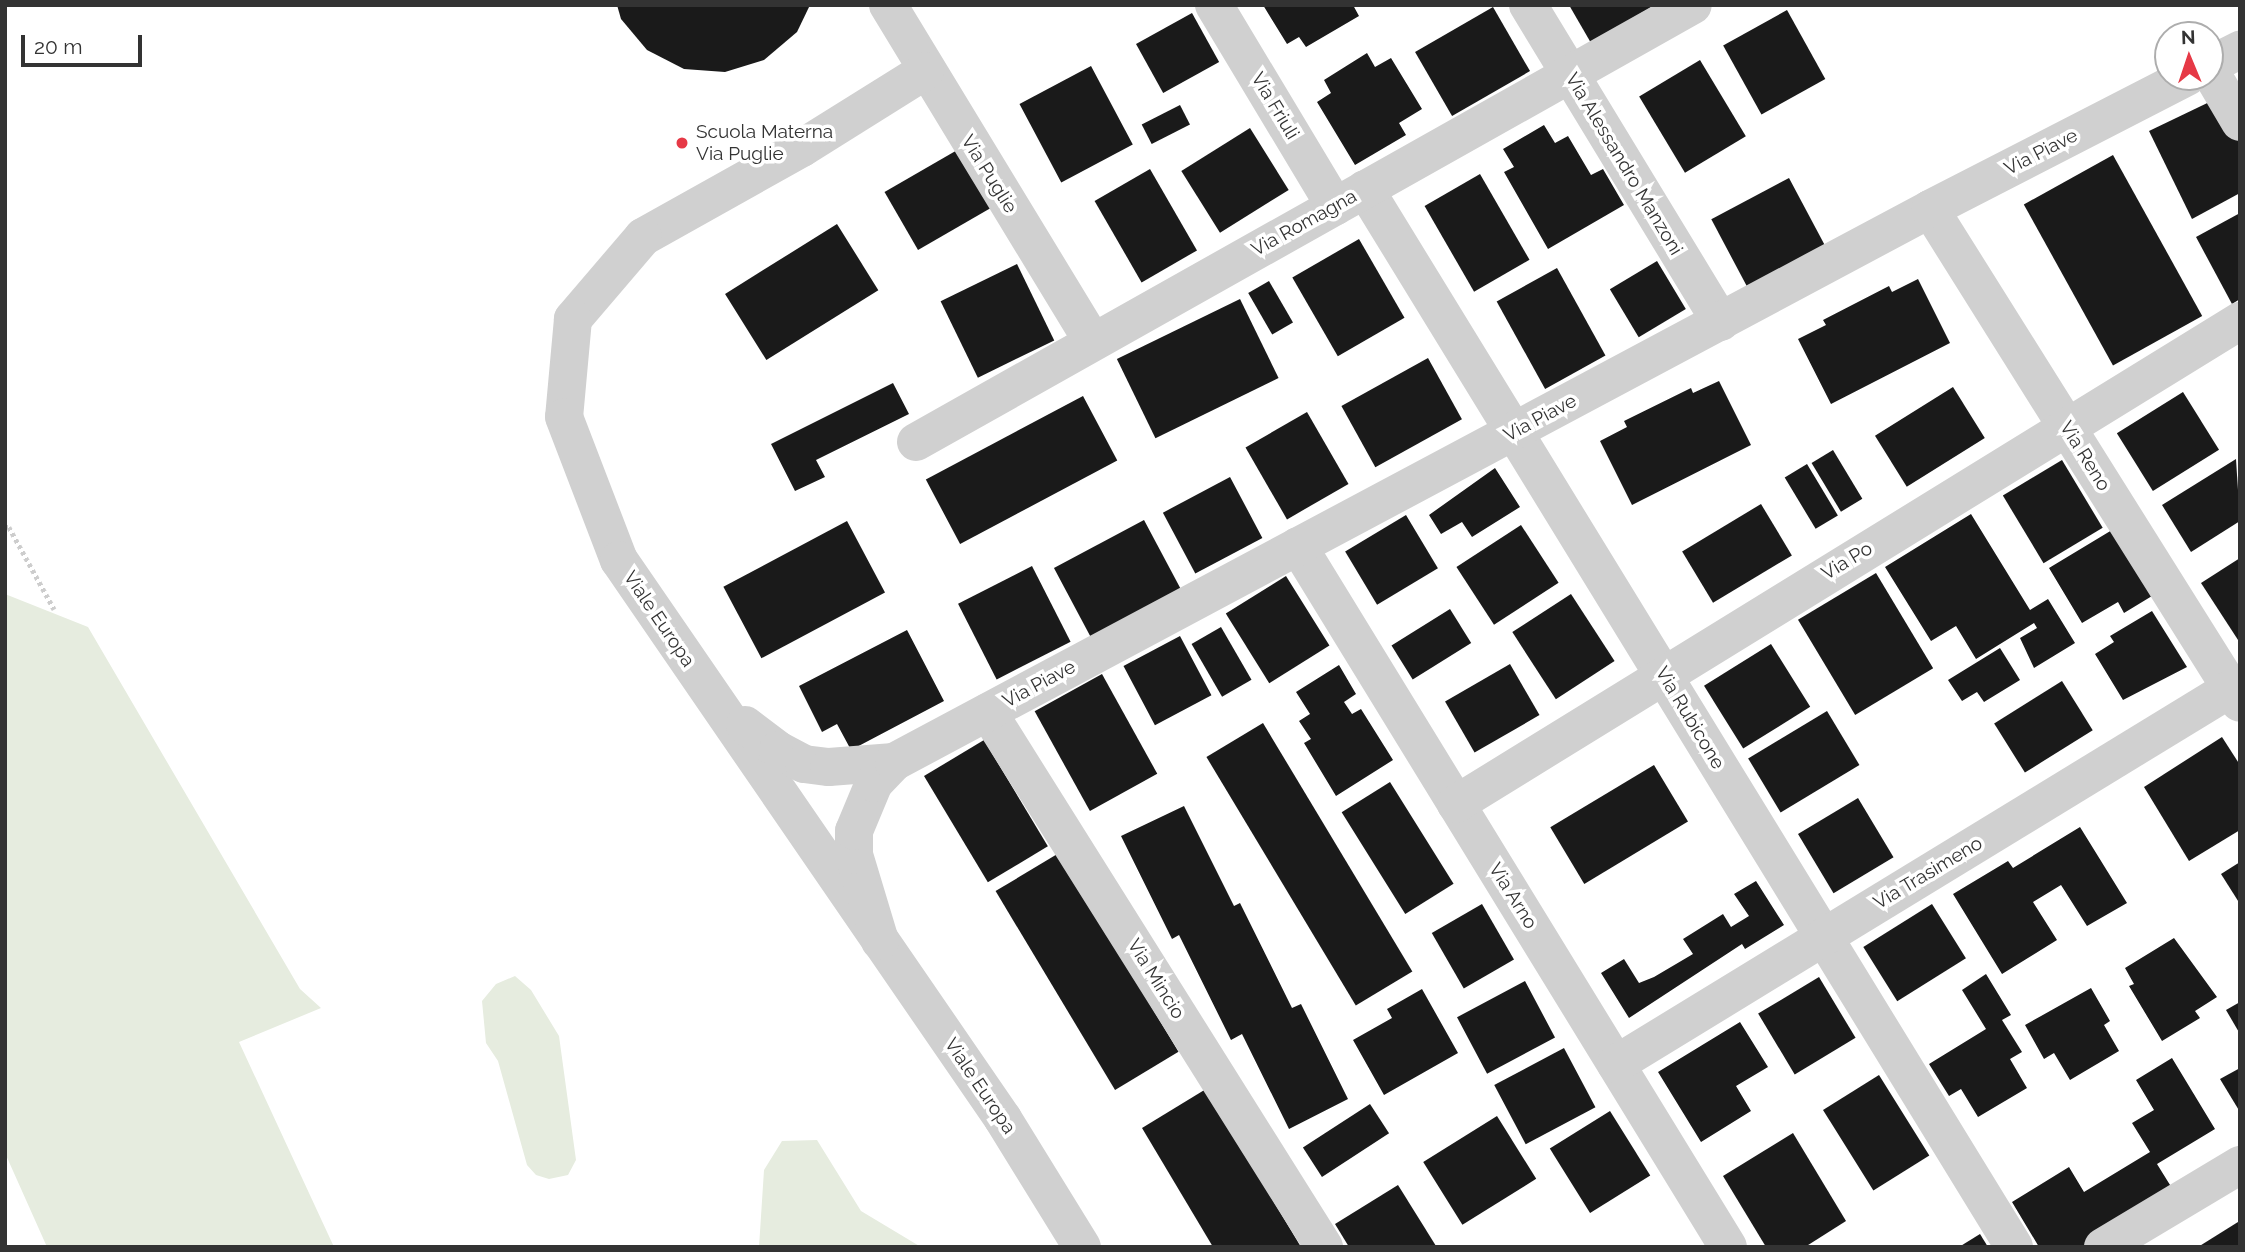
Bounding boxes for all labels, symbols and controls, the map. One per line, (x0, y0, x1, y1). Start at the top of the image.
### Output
scale bar (24, 21, 145, 65)
north arrow (2154, 21, 2224, 91)
text: N (2181, 26, 2196, 48)
text: 20 m (34, 34, 82, 59)
street label: Via Friuli (1246, 68, 1304, 144)
street label: Via Alessandro Manzoni (1560, 68, 1688, 260)
place label: Scuola Materna Via Puglie (696, 121, 833, 165)
street label: Via Piave (2001, 124, 2081, 180)
street label: Via Puglie (956, 131, 1022, 217)
marker: Scuola Materna Via Puglie (674, 135, 690, 151)
street label: Via Romagna (1247, 185, 1361, 261)
street label: Via Piave (1500, 389, 1580, 447)
street label: Via Reno (2055, 417, 2115, 495)
street label: Via Po (1817, 537, 1877, 585)
street label: Viale Europa (619, 567, 699, 671)
street label: Via Piave (999, 655, 1079, 713)
street label: Via Rubicone (1650, 663, 1730, 773)
street label: Via Trasimeno (1869, 831, 1987, 915)
street label: Via Arno (1484, 859, 1542, 933)
street label: Via Mincio (1122, 935, 1190, 1023)
street label: Viale Europa (940, 1034, 1020, 1138)

